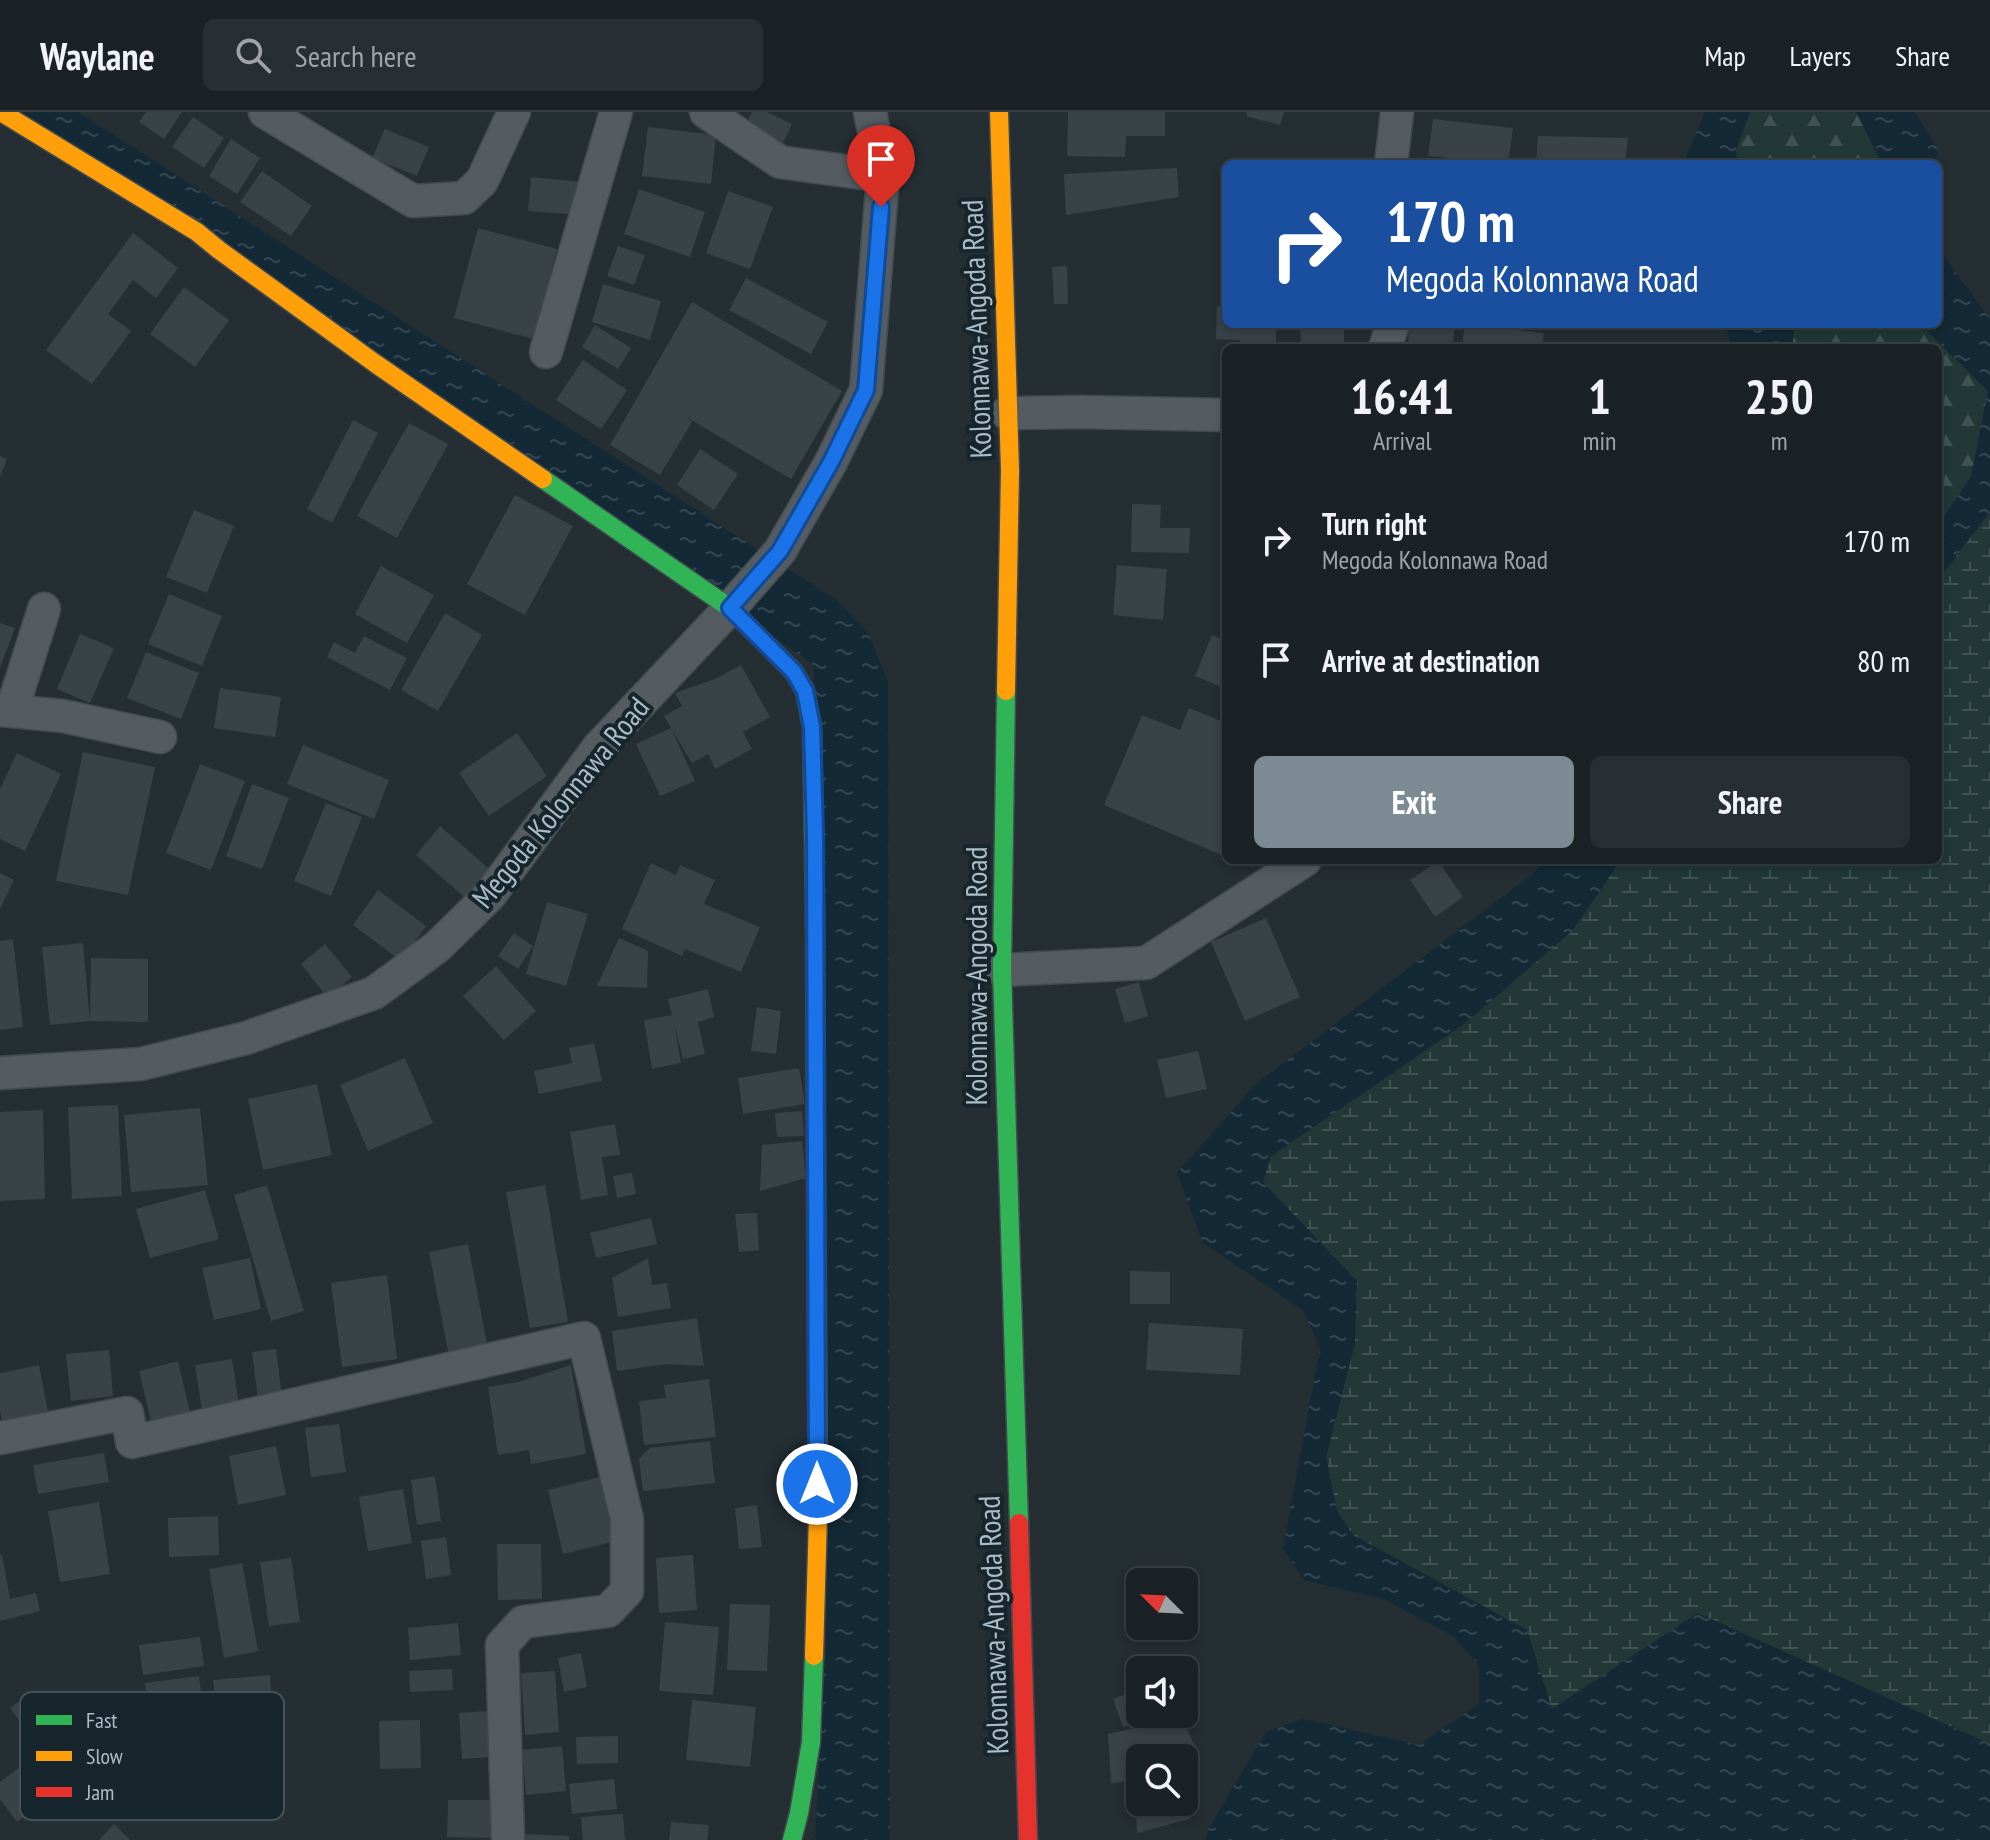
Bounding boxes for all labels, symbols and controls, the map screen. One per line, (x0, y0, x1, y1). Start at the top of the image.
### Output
search box (203, 19, 763, 91)
text: Waylane (40, 31, 155, 80)
icon: search (231, 33, 275, 77)
text: Search here (295, 36, 417, 75)
text: Map (1704, 37, 1746, 74)
text: Layers (1790, 37, 1851, 74)
text: Share (1895, 37, 1950, 74)
pin (847, 125, 915, 207)
icon: arrive (859, 137, 903, 181)
text: 170 m (1386, 185, 1515, 257)
icon: right (1254, 192, 1358, 296)
street label: Kolonnawa-Angoda Road (951, 199, 1000, 459)
text: Megoda Kolonnawa Road (1386, 255, 1699, 302)
text: 16:41 (1350, 365, 1454, 427)
text: 1 (1588, 365, 1611, 427)
text: 250 (1745, 365, 1814, 427)
text: Arrival (1373, 424, 1432, 457)
text: min (1582, 424, 1616, 457)
text: m (1771, 424, 1788, 457)
text: Turn right (1322, 504, 1426, 543)
icon: right (1254, 518, 1298, 562)
text: 170 m (1844, 521, 1910, 560)
text: Megoda Kolonnawa Road (1322, 543, 1548, 576)
icon: arrive (1254, 638, 1298, 682)
text: Arrive at destination (1322, 641, 1540, 680)
text: 80 m (1857, 641, 1910, 680)
street label: Megoda Kolonnawa Road (463, 689, 657, 916)
button: Exit (1254, 756, 1574, 848)
button: Share (1590, 756, 1910, 848)
street label: Kolonnawa-Angoda Road (956, 847, 995, 1105)
position arrow (775, 1442, 859, 1526)
street label: Kolonnawa-Angoda Road (968, 1495, 1017, 1755)
north arrow (1126, 1568, 1198, 1640)
map controls (1126, 1568, 1198, 1816)
button: sound (1126, 1656, 1198, 1728)
legend (20, 1692, 284, 1820)
text: Fast (86, 1706, 117, 1734)
text: Slow (86, 1742, 123, 1770)
button: search (1126, 1744, 1198, 1816)
text: Jam (85, 1778, 114, 1806)

